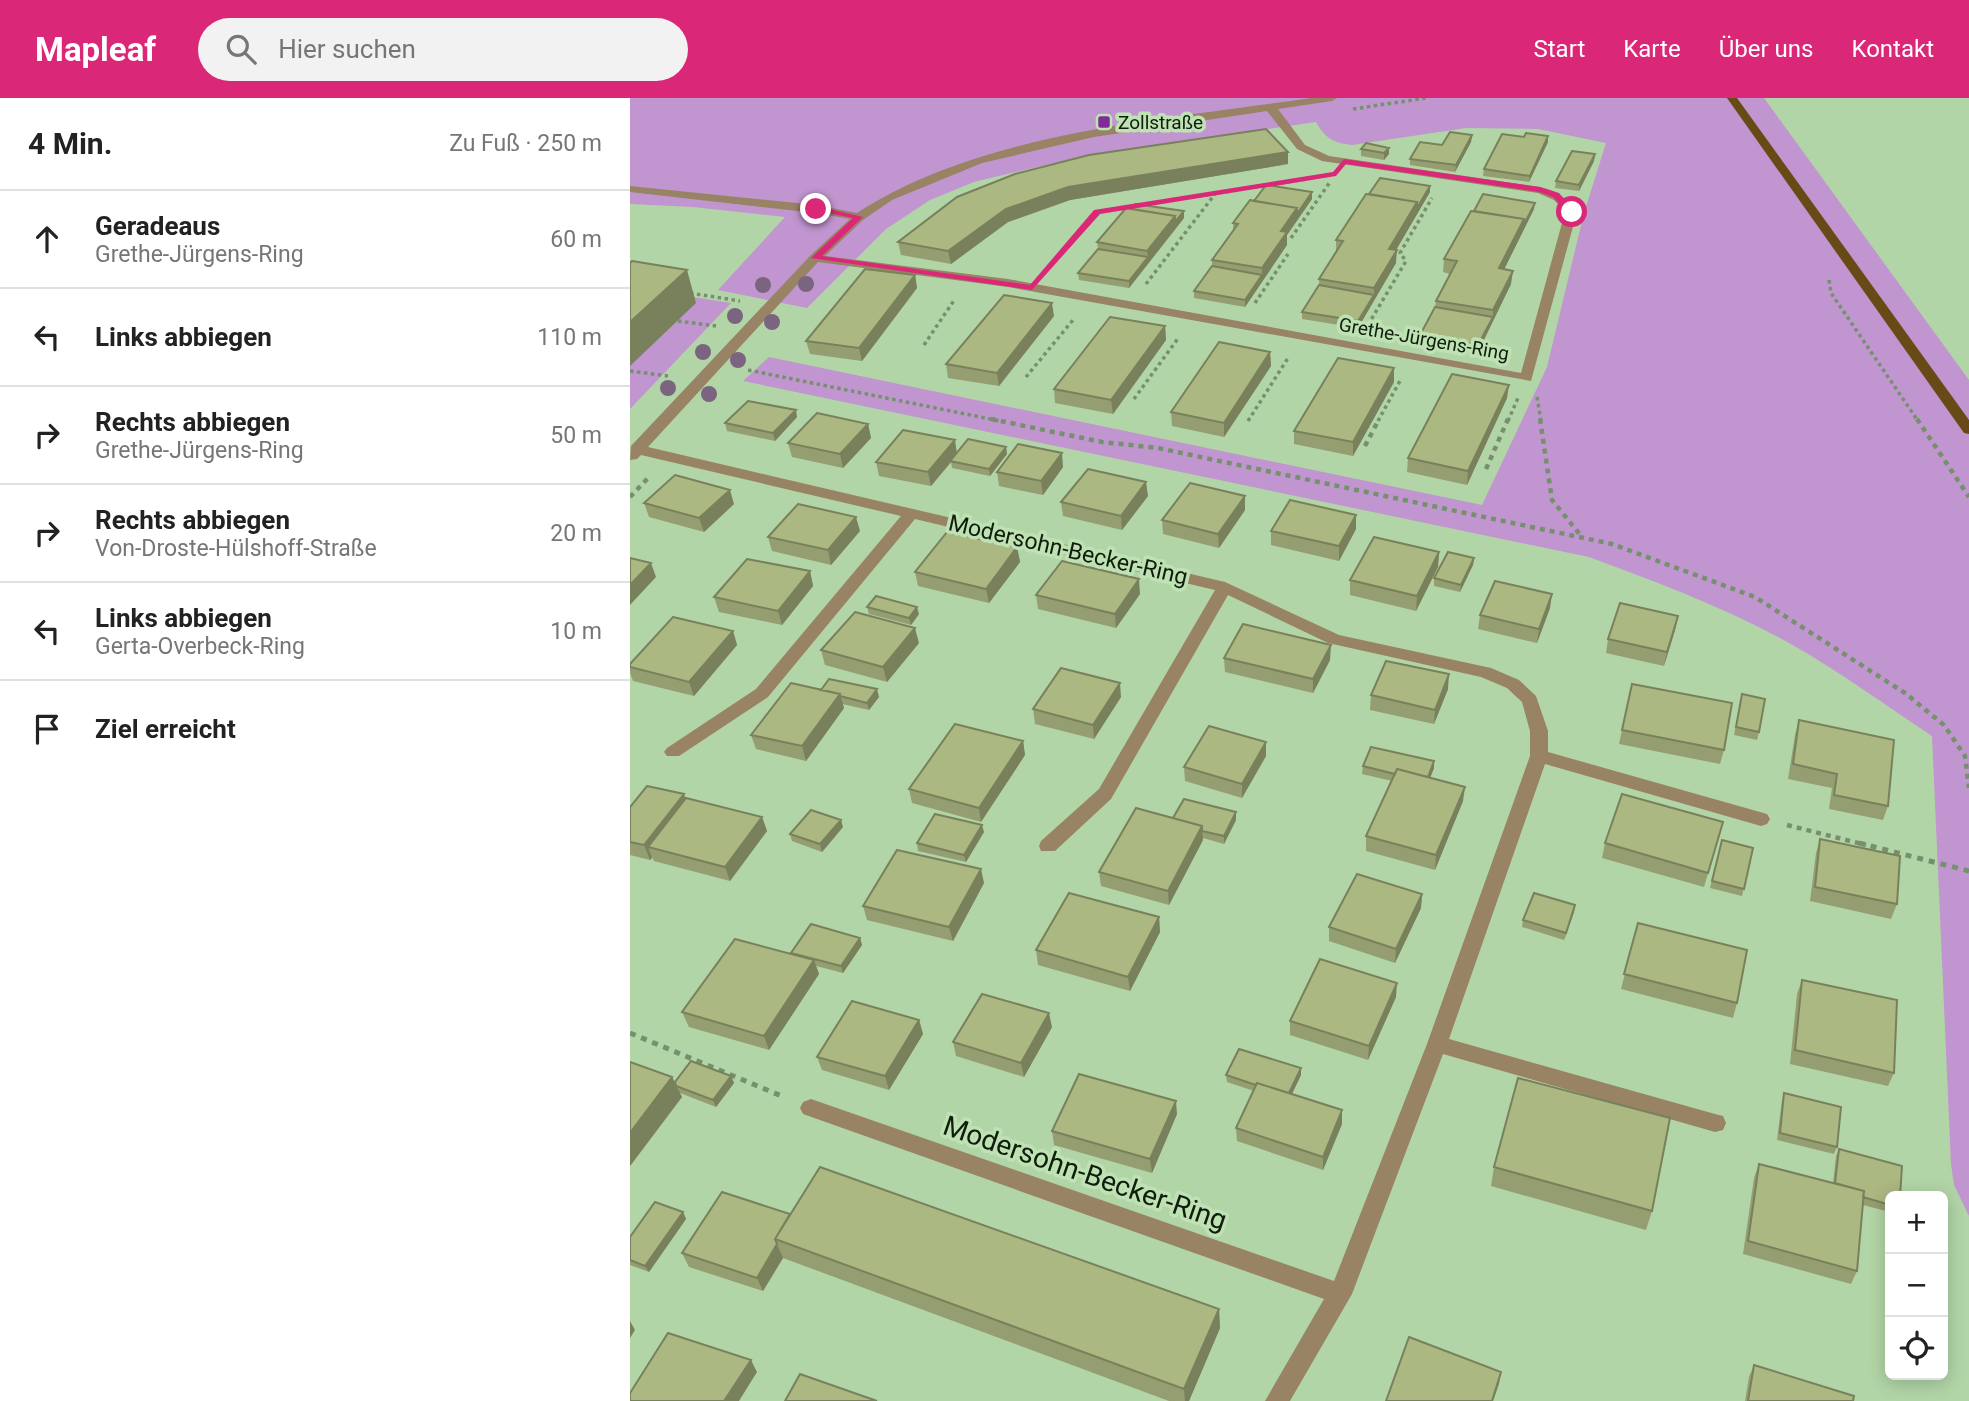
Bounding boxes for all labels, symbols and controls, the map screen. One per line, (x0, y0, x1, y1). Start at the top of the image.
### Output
search box (198, 18, 688, 81)
text: Mapleaf (35, 30, 156, 69)
icon: search (222, 30, 260, 68)
text: Hier suchen (278, 34, 416, 64)
text: Start (1534, 35, 1585, 63)
text: Karte (1623, 35, 1681, 63)
text: Über uns (1719, 35, 1813, 63)
text: Kontakt (1851, 35, 1934, 63)
place label: Zollstraße (1118, 111, 1203, 134)
marker: Zollstraße (1096, 114, 1112, 130)
text: 4 Min. (28, 126, 112, 161)
text: Zu Fuß · 250 m (449, 130, 602, 157)
route end (800, 193, 831, 224)
route start (1556, 196, 1587, 227)
text: Geradeaus (95, 211, 220, 241)
icon: ahead (28, 220, 66, 258)
text: 60 m (550, 226, 602, 253)
text: Grethe-Jürgens-Ring (95, 241, 304, 268)
street label: Grethe-Jürgens-Ring (1337, 313, 1511, 365)
icon: left (28, 318, 66, 356)
text: Links abbiegen (95, 322, 272, 352)
text: 110 m (537, 324, 602, 351)
text: Rechts abbiegen (95, 407, 290, 437)
icon: right (28, 416, 66, 454)
text: 50 m (550, 422, 602, 449)
text: Grethe-Jürgens-Ring (95, 437, 304, 464)
text: Rechts abbiegen (95, 505, 290, 535)
street label: Modersohn-Becker-Ring (946, 509, 1190, 591)
icon: right (28, 514, 66, 552)
text: 20 m (550, 520, 602, 547)
text: Von-Droste-Hülshoff-Straße (95, 535, 377, 562)
text: Links abbiegen (95, 603, 272, 633)
icon: left (28, 612, 66, 650)
text: 10 m (550, 618, 602, 645)
text: Gerta-Overbeck-Ring (95, 633, 305, 660)
icon: arrive (28, 710, 66, 748)
text: Ziel erreicht (95, 714, 236, 744)
street label: Modersohn-Becker-Ring (939, 1109, 1231, 1237)
map controls (1885, 1191, 1948, 1380)
button: + (1885, 1191, 1948, 1254)
button: − (1885, 1254, 1948, 1317)
button: locate (1885, 1317, 1948, 1380)

